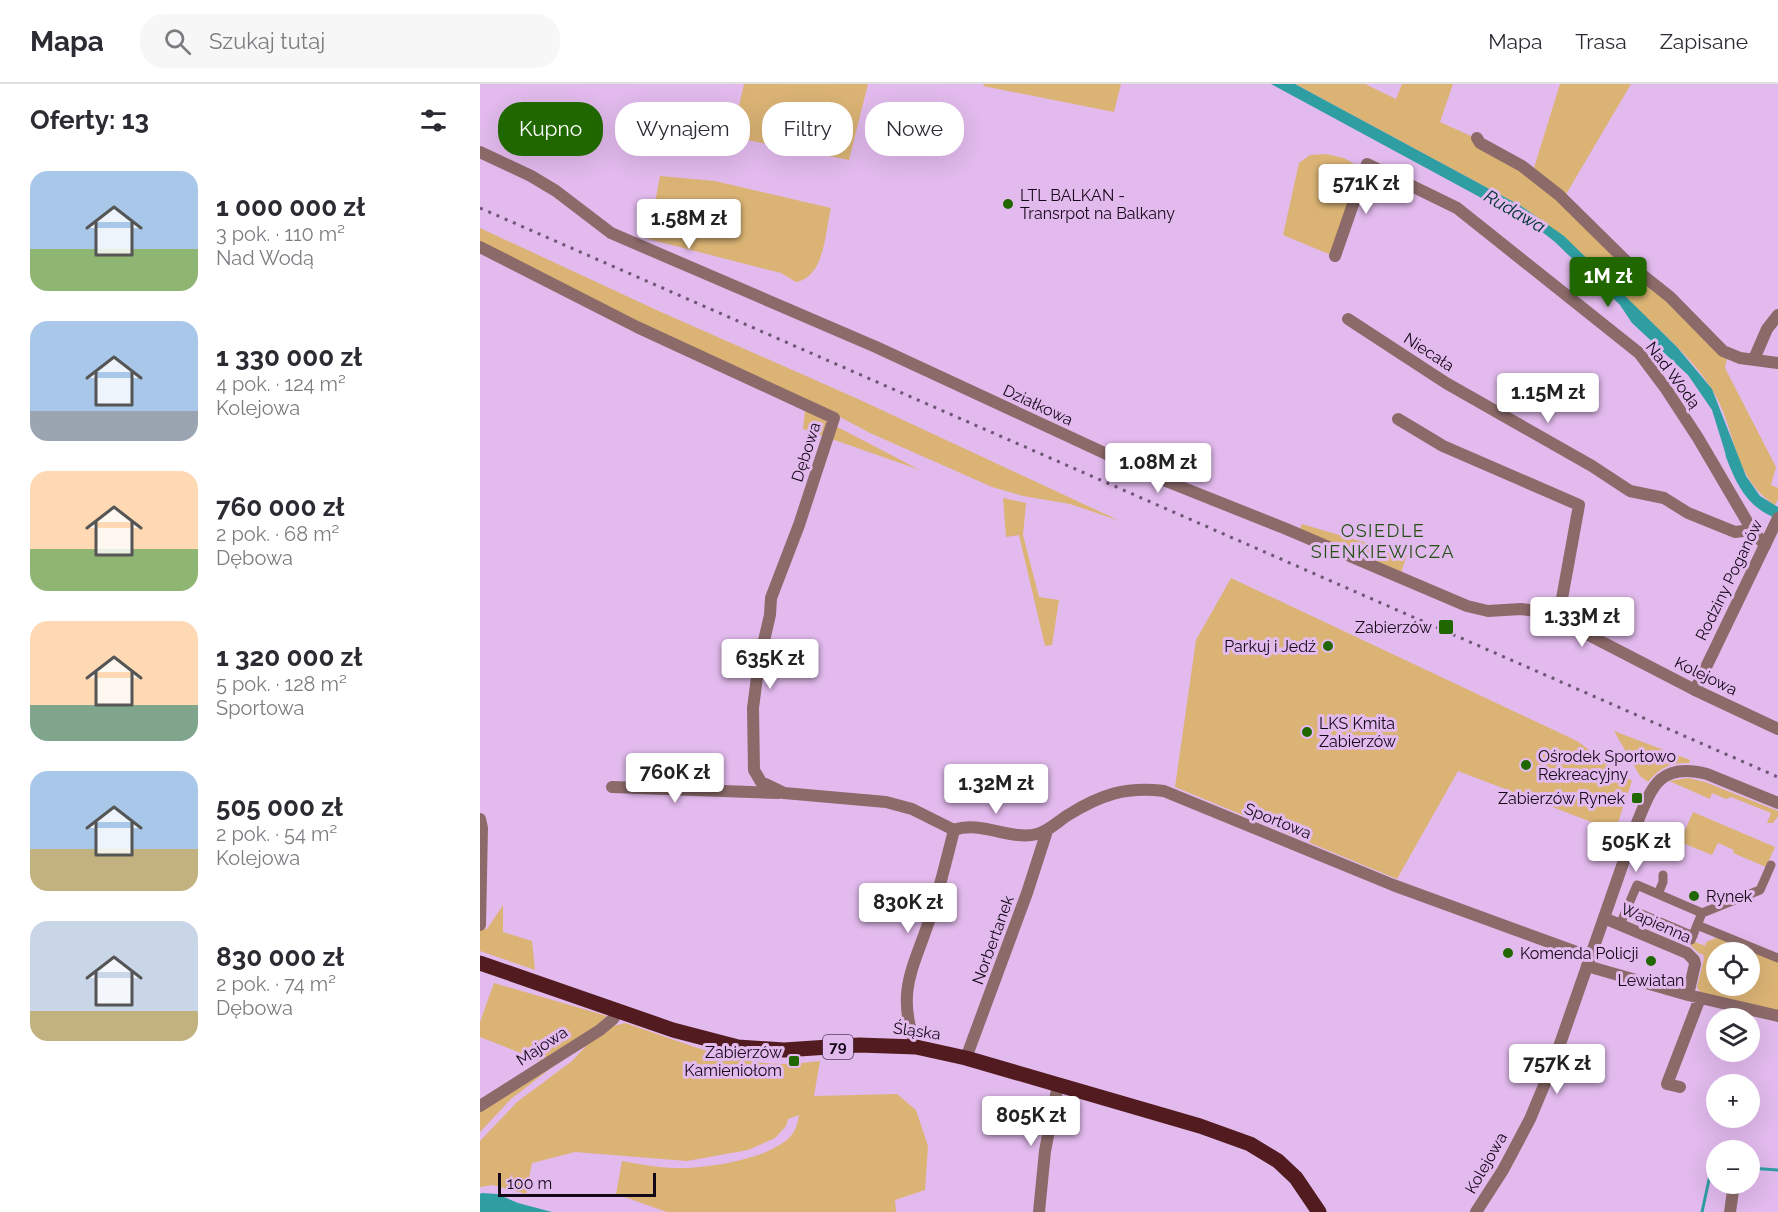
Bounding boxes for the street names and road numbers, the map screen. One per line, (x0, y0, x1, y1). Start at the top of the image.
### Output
street label: Niecała (1400, 329, 1458, 375)
street label: Nad Wodą (1642, 338, 1704, 412)
street label: Działkowa (1000, 381, 1076, 429)
street label: Dębowa (787, 420, 825, 484)
street label: Rodziny Poganów (1692, 517, 1766, 643)
street label: Kolejowa (1672, 653, 1740, 699)
street label: Sportowa (1242, 799, 1314, 843)
street label: Norbertanek (968, 892, 1018, 987)
street label: Wapienna (1618, 899, 1694, 947)
street label: Śląska (892, 1017, 942, 1044)
street label: Majowa (513, 1023, 571, 1069)
road number: 79 (823, 1035, 853, 1059)
street label: Kolejowa (1461, 1129, 1511, 1197)

